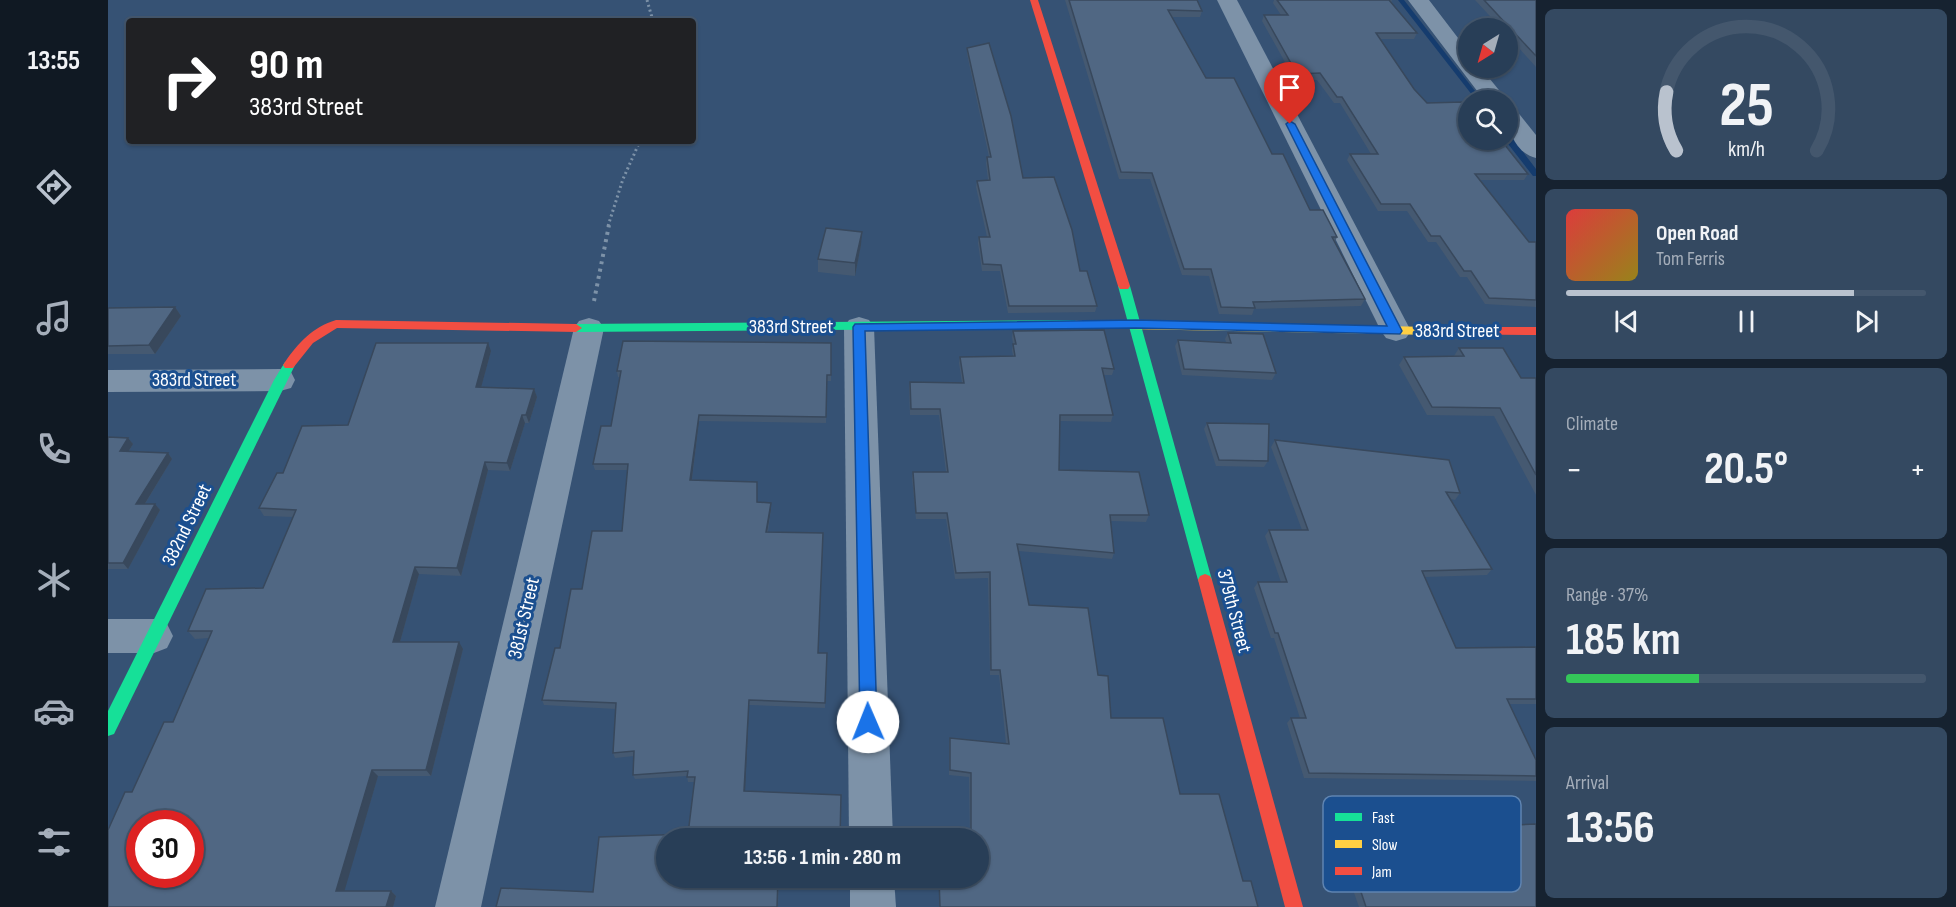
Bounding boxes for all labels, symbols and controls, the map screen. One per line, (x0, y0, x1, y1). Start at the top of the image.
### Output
north arrow (1458, 18, 1518, 78)
map controls (1458, 18, 1518, 150)
text: 90 m (249, 40, 323, 91)
icon: right (150, 42, 228, 120)
text: 13:55 (28, 45, 80, 77)
pin (1264, 62, 1315, 124)
text: 25 (1719, 69, 1773, 144)
icon: arrive (1273, 71, 1306, 104)
button: search (1458, 90, 1518, 150)
text: 383rd Street (249, 91, 363, 123)
text: km/h (1727, 138, 1765, 163)
icon: directions (33, 166, 75, 208)
text: Open Road (1656, 220, 1738, 247)
text: Tom Ferris (1656, 247, 1725, 271)
icon: music (33, 297, 75, 339)
icon: previous (1610, 305, 1643, 338)
icon: pause (1730, 305, 1763, 338)
icon: next (1850, 305, 1883, 338)
street label: 383rd Street (749, 315, 833, 339)
street label: 383rd Street (1415, 319, 1499, 343)
street label: 383rd Street (152, 368, 236, 392)
text: Climate (1566, 412, 1618, 436)
icon: phone (33, 428, 75, 470)
text: 20.5° (1704, 442, 1788, 497)
text: − (1566, 450, 1582, 490)
text: + (1910, 450, 1926, 490)
street label: 382nd Street (157, 480, 217, 570)
icon: climate (33, 559, 75, 601)
street label: 379th Street (1211, 567, 1257, 655)
street label: 381st Street (503, 575, 545, 661)
text: Range · 37% (1566, 583, 1648, 607)
text: 185 km (1566, 613, 1681, 668)
icon: car (33, 690, 75, 732)
position arrow (836, 690, 900, 754)
text: Arrival (1566, 771, 1609, 795)
legend (1323, 796, 1521, 892)
text: 13:56 (1566, 801, 1655, 856)
text: Fast (1372, 809, 1395, 828)
speed limit sign: 30 (126, 810, 204, 888)
icon: filters (33, 821, 75, 863)
text: Slow (1372, 836, 1397, 855)
text: 13:56 · 1 min · 280 m (744, 844, 901, 871)
text: Jam (1371, 863, 1392, 882)

